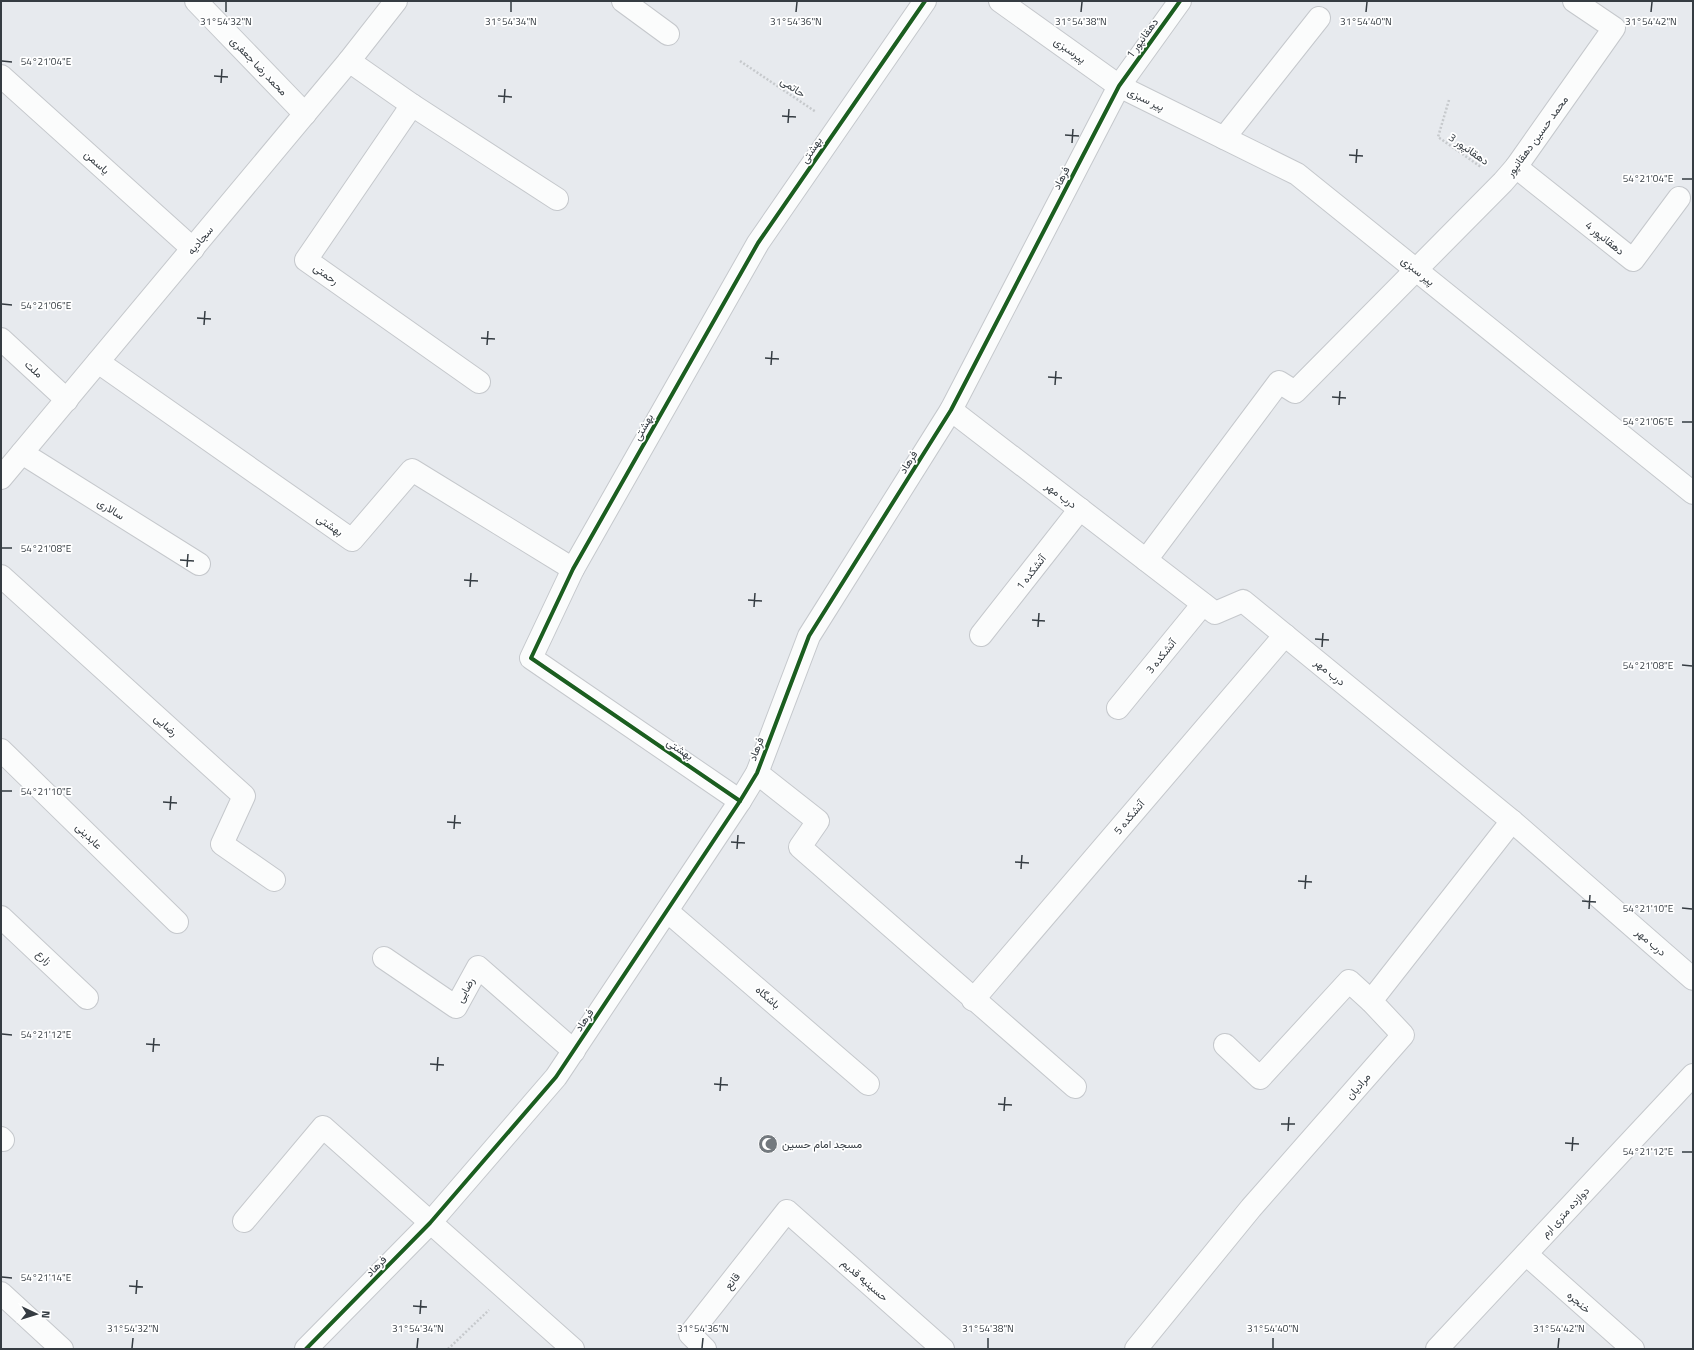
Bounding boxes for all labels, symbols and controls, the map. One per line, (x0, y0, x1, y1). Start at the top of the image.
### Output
text: 31°54'32"N (200, 14, 252, 29)
text: 31°54'34"N (485, 14, 537, 29)
text: 31°54'36"N (770, 14, 822, 29)
text: 31°54'38"N (1055, 14, 1107, 29)
text: 31°54'40"N (1340, 14, 1392, 29)
text: 31°54'42"N (1625, 14, 1677, 29)
street label: دهقانپور 1 (1122, 15, 1162, 61)
street label: محمد رضا جعفری (227, 33, 291, 99)
street label: پیرسبزی (1051, 33, 1090, 67)
text: 54°21'04"E (21, 54, 72, 69)
street label: حاتمی (777, 73, 809, 101)
street label: پیر سبزی (1125, 83, 1167, 115)
street label: محمد حسین دهقانپور (1501, 92, 1572, 181)
street label: دهقانپور 3 (1445, 129, 1493, 169)
street label: بهشتی (796, 133, 826, 167)
street label: یاسمن (81, 146, 113, 178)
street label: فرهاد (1048, 164, 1074, 192)
text: 54°21'04"E (1623, 171, 1674, 186)
street label: دهقانپور 4 (1582, 217, 1628, 259)
street label: سجادیه (183, 222, 217, 258)
street label: پیر سبزی (1398, 252, 1438, 290)
street label: رحمتی (310, 260, 342, 289)
text: 54°21'06"E (21, 298, 72, 313)
street label: ملت (21, 356, 47, 382)
street label: بهشتی (629, 410, 657, 444)
text: 54°21'06"E (1623, 414, 1674, 429)
street label: فرهاد (895, 447, 921, 477)
street label: درب مهر (1041, 477, 1080, 512)
street label: سالاری (94, 494, 128, 524)
street label: بهشتی (313, 510, 347, 540)
text: 54°21'08"E (21, 541, 72, 556)
street label: آتشکده 1 (1012, 550, 1051, 593)
street label: آتشکده 3 (1142, 634, 1181, 677)
street label: درب مهر (1310, 654, 1349, 689)
text: 54°21'08"E (1623, 658, 1674, 673)
street label: رضایی (151, 710, 182, 740)
street label: بهشتی (663, 734, 697, 764)
street label: فرهاد (744, 735, 768, 763)
text: 54°21'10"E (21, 784, 72, 799)
street label: آتشکده 5 (1110, 795, 1149, 838)
street label: عابدینی (72, 819, 106, 853)
text: 54°21'10"E (1623, 901, 1674, 916)
street label: درب مهر (1631, 924, 1670, 960)
street label: زارع (33, 946, 56, 969)
street label: رضایی (452, 974, 479, 1006)
street label: باشگاه (752, 982, 784, 1012)
street label: فرهاد (571, 1005, 597, 1035)
text: 54°21'12"E (21, 1027, 72, 1042)
street label: مرادیان (1342, 1069, 1374, 1103)
mosque icon: مسجد امام حسین (757, 1133, 779, 1155)
place label: مسجد امام حسین (782, 1136, 862, 1152)
text: 54°21'12"E (1623, 1144, 1674, 1159)
street label: دوازده متری ارم (1537, 1183, 1593, 1241)
street label: فرهاد (362, 1252, 390, 1280)
street label: حسینیه قدیم (838, 1255, 892, 1305)
street label: قانع (720, 1269, 744, 1293)
text: 54°21'14"E (21, 1270, 72, 1285)
street label: خنجره (1564, 1287, 1594, 1317)
north arrow (16, 1294, 56, 1334)
text: N (38, 1310, 54, 1319)
text: 31°54'32"N (107, 1321, 159, 1336)
text: 31°54'34"N (392, 1321, 444, 1336)
text: 31°54'36"N (677, 1321, 729, 1336)
text: 31°54'38"N (962, 1321, 1014, 1336)
text: 31°54'40"N (1247, 1321, 1299, 1336)
text: 31°54'42"N (1533, 1321, 1585, 1336)

